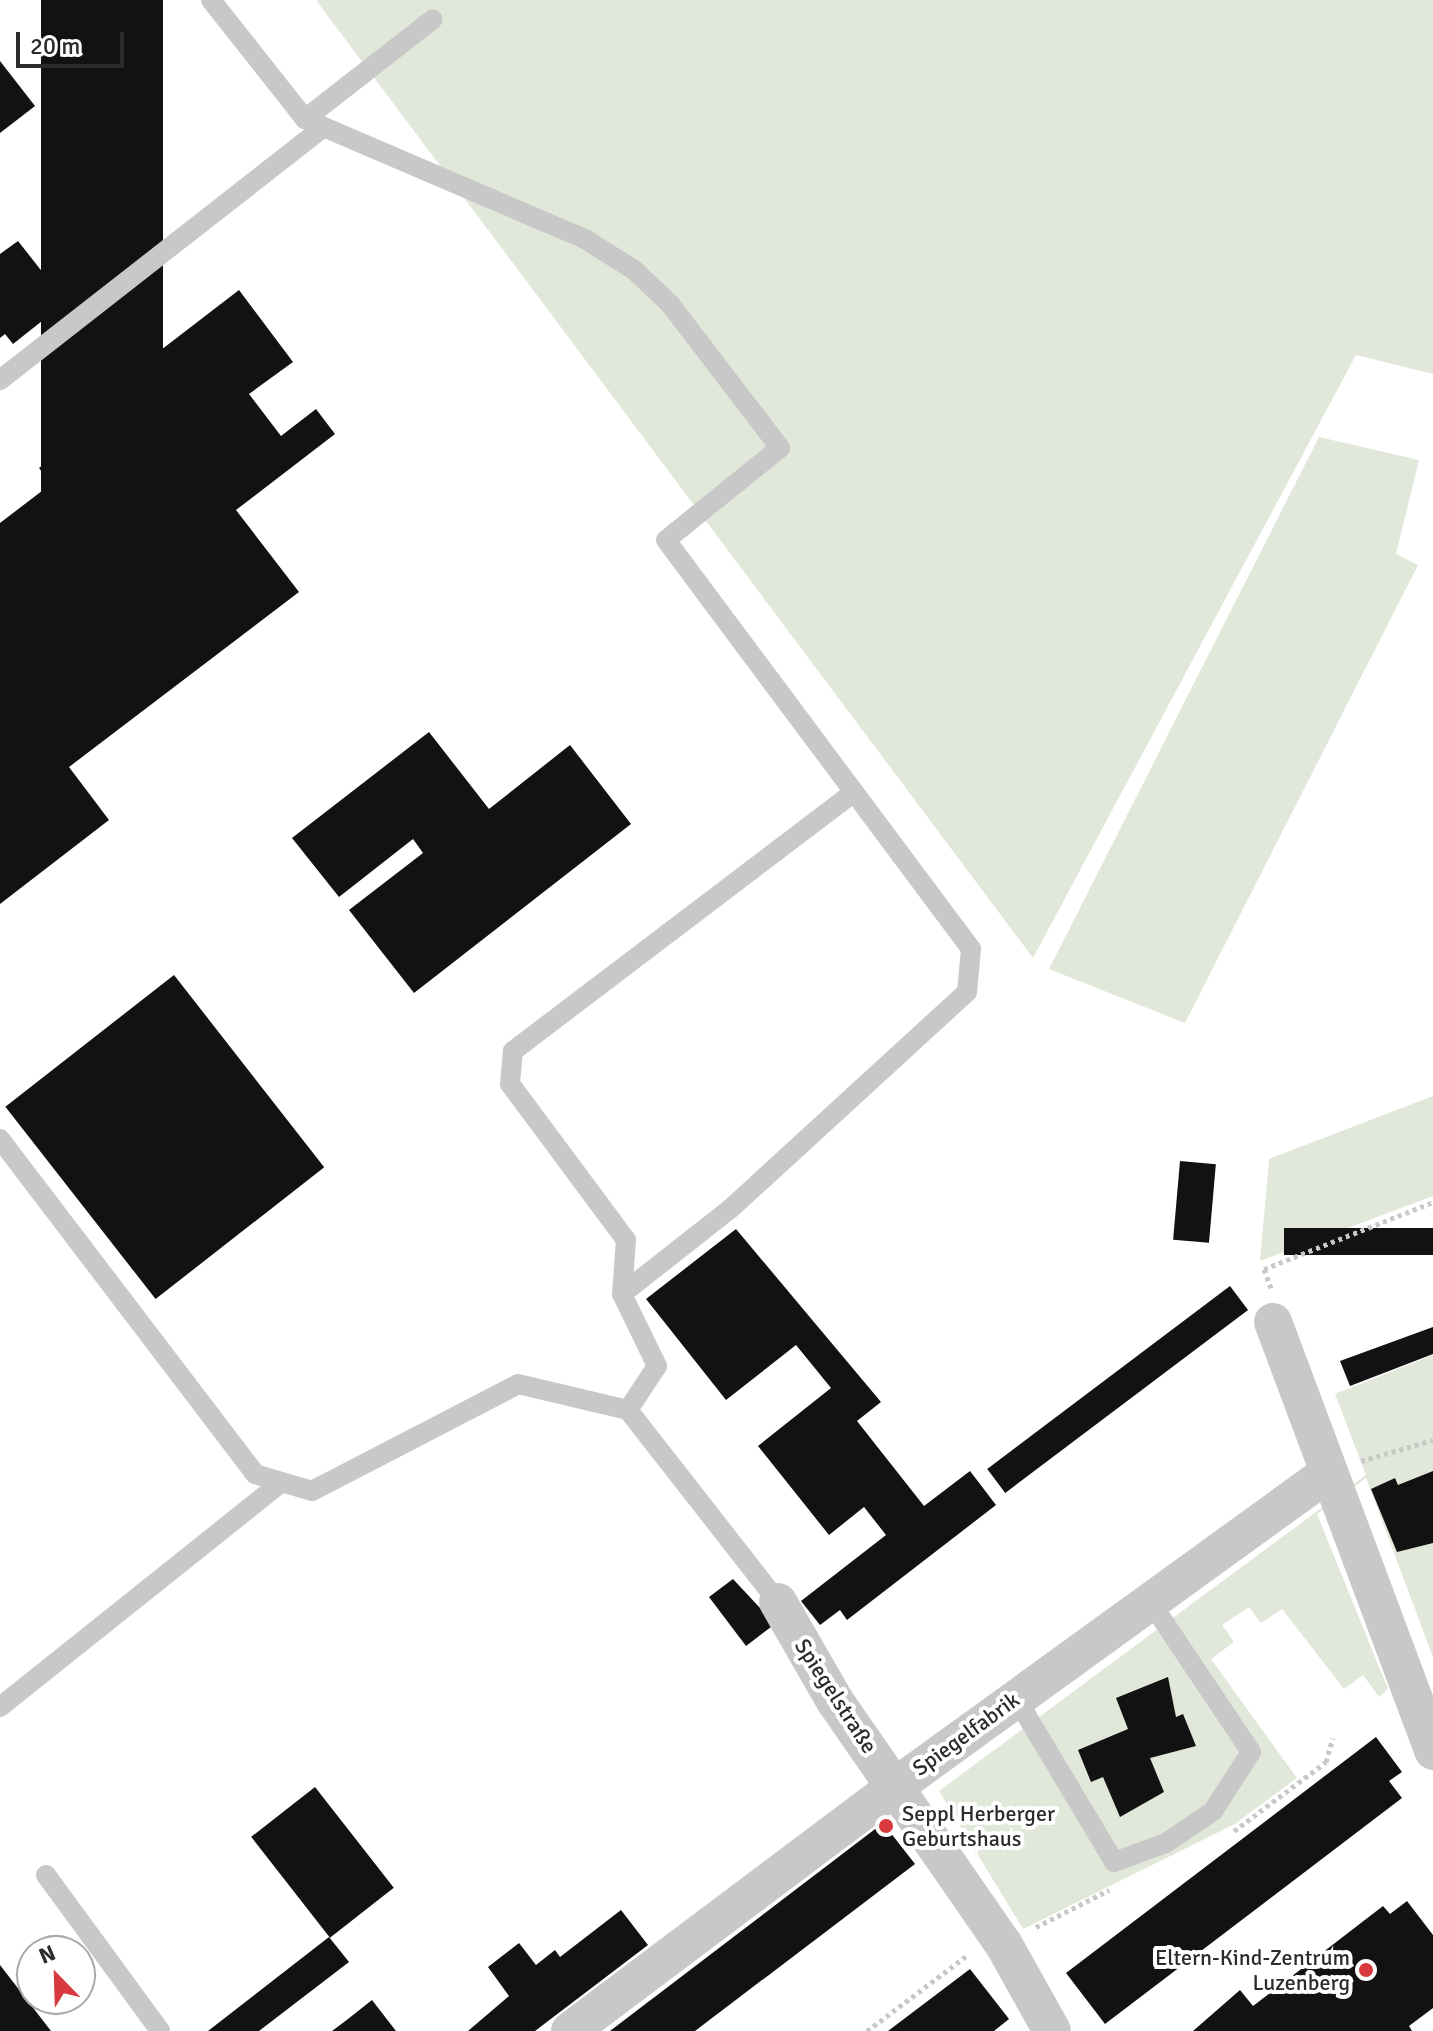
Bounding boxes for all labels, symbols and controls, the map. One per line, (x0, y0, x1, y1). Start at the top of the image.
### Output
scale bar (20, 16, 128, 66)
text: 20 m (30, 31, 80, 61)
street label: Spiegelstraße (789, 1634, 883, 1758)
street label: Spiegelfabrik (908, 1686, 1024, 1782)
place label: Seppl Herberger Geburtshaus (902, 1800, 1055, 1852)
marker: Seppl Herberger Geburtshaus (877, 1817, 895, 1835)
north arrow (16, 1935, 96, 2015)
text: N (35, 1939, 60, 1970)
place label: Eltern-Kind-Zentrum Luzenberg (1155, 1944, 1350, 1996)
marker: Eltern-Kind-Zentrum Luzenberg (1357, 1961, 1375, 1979)

